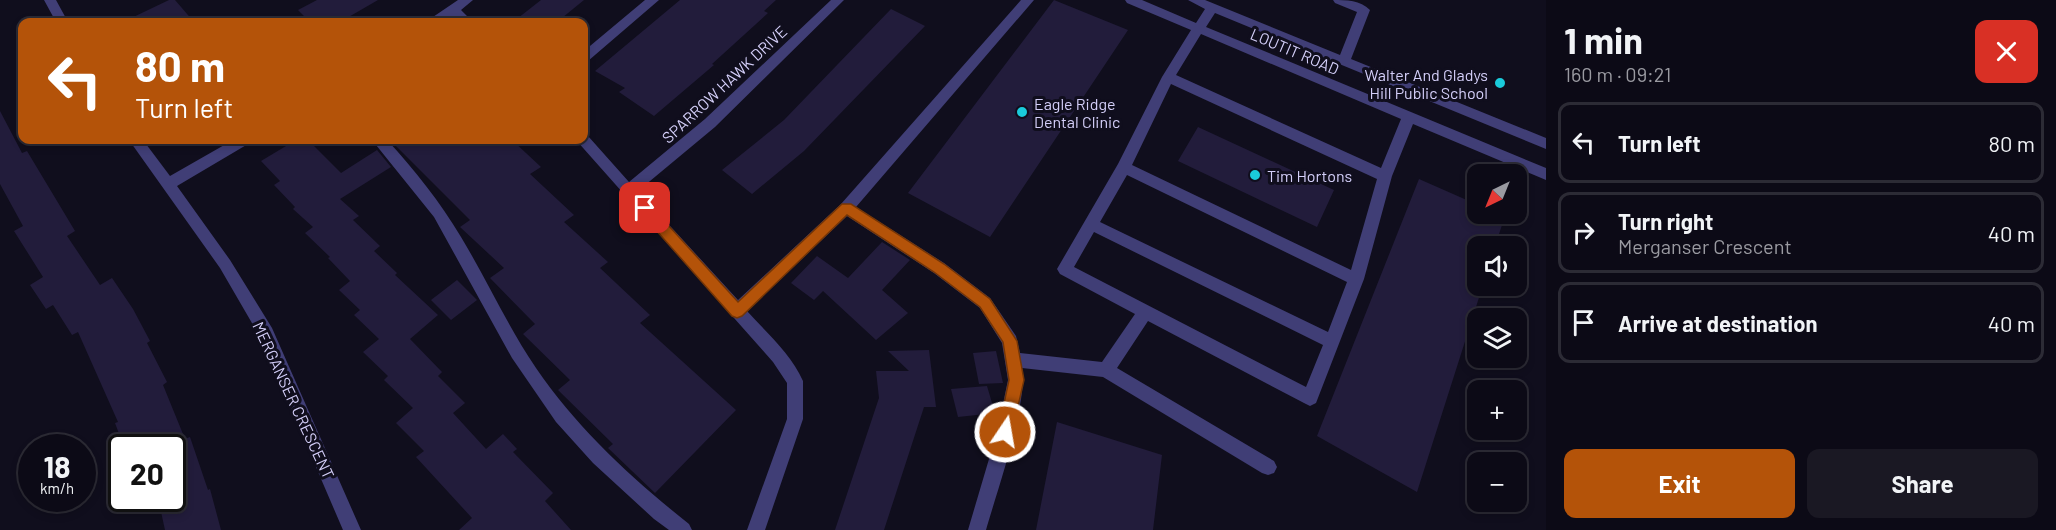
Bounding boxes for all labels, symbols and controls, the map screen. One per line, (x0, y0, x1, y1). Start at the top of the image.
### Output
text: 1 min (1564, 18, 1643, 61)
button: close (1975, 20, 2038, 83)
street label: SPARROW HAWK DRIVE (658, 21, 790, 147)
street label: LOUTIT ROAD (1248, 24, 1342, 78)
text: 80 m (135, 40, 225, 90)
icon: left (36, 42, 114, 120)
text: 160 m · 09:21 (1564, 62, 1671, 86)
place label: Walter And Gladys Hill Public School (1365, 65, 1488, 102)
marker: Walter And Gladys Hill Public School (1493, 76, 1507, 90)
text: Turn left (135, 91, 233, 123)
place label: Eagle Ridge Dental Clinic (1034, 94, 1120, 131)
marker: Eagle Ridge Dental Clinic (1015, 105, 1029, 119)
icon: left (1567, 126, 1600, 159)
text: Turn left (1618, 130, 1701, 156)
text: 80 m (1989, 130, 2035, 156)
north arrow (1467, 164, 1527, 224)
map controls (1467, 164, 1527, 512)
place label: Tim Hortons (1267, 166, 1352, 185)
marker: Tim Hortons (1248, 168, 1262, 182)
pin (619, 182, 670, 233)
icon: arrive (628, 191, 661, 224)
text: Turn right (1618, 208, 1713, 234)
icon: right (1567, 216, 1600, 249)
text: 40 m (1988, 220, 2035, 246)
text: Merganser Crescent (1618, 234, 1792, 258)
button: sound (1467, 236, 1527, 296)
icon: arrive (1567, 306, 1600, 339)
button: layers (1467, 308, 1527, 368)
text: Arrive at destination (1618, 310, 1817, 336)
text: 40 m (1988, 310, 2035, 336)
street label: MERGANSER CRESCENT (249, 318, 339, 482)
button: + (1467, 380, 1527, 440)
position arrow (973, 400, 1037, 464)
speed limit sign: 20 (108, 434, 186, 512)
text: 18 (44, 448, 70, 484)
button: Exit (1564, 449, 1795, 518)
button: Share (1807, 449, 2038, 518)
button: − (1467, 452, 1527, 512)
text: km/h (40, 479, 74, 497)

